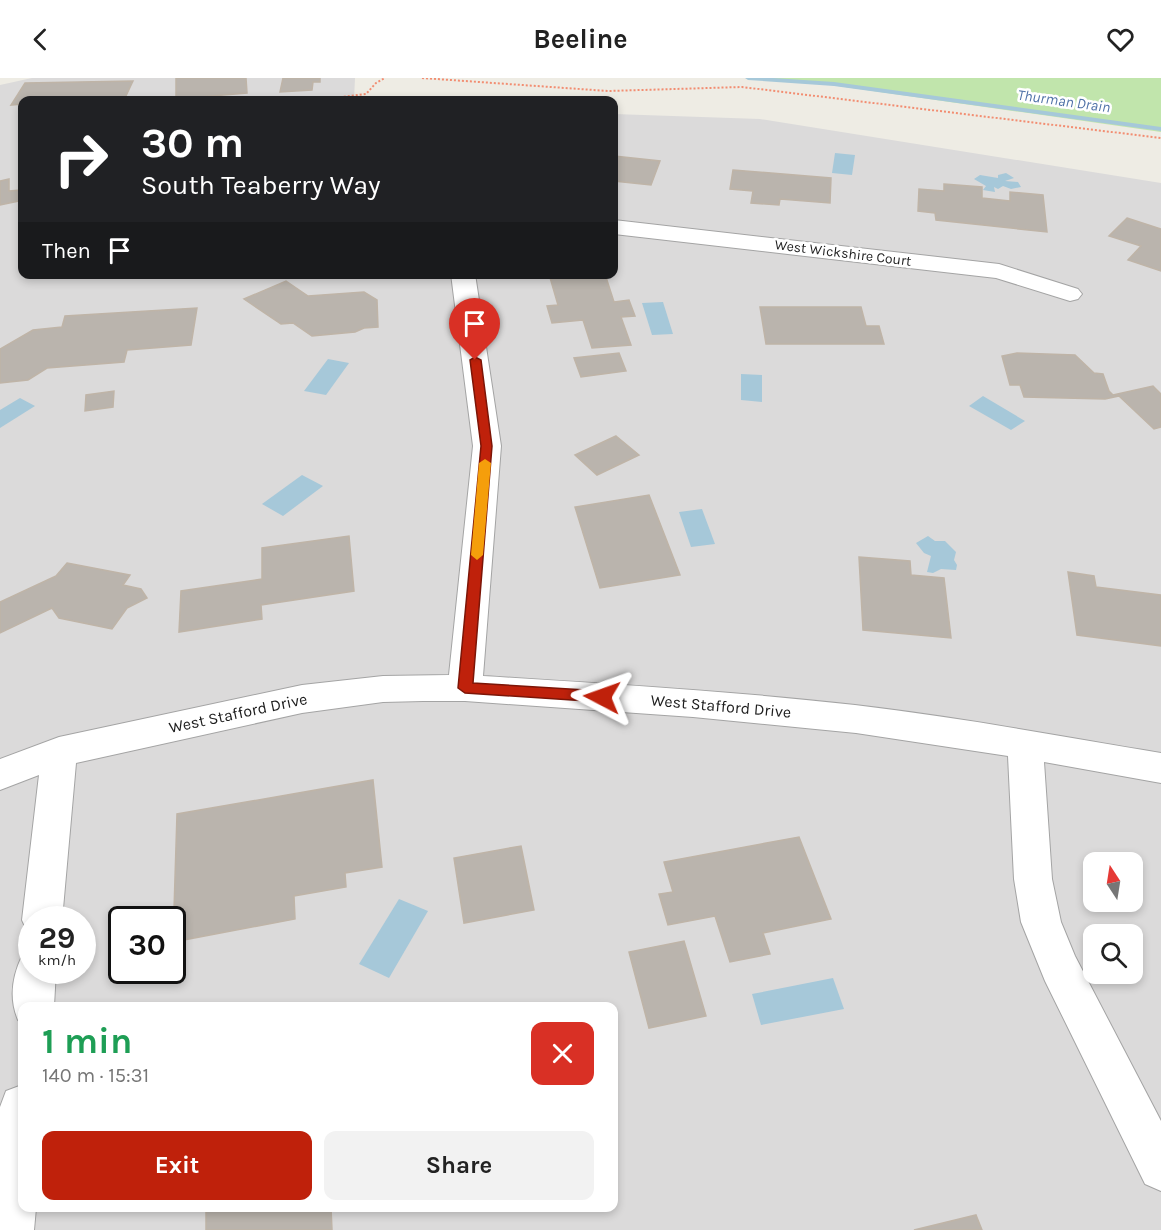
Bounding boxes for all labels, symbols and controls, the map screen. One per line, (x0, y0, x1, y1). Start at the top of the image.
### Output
icon: back (24, 23, 57, 56)
text: Beeline (533, 23, 628, 55)
icon: heart (1104, 23, 1137, 56)
water label: Thurman Drain (1016, 86, 1112, 116)
text: 30 m (141, 118, 244, 168)
icon: right (42, 120, 120, 198)
text: South Teaberry Way (141, 169, 381, 201)
icon: arrive (103, 234, 136, 267)
street label: West Wickshire Court (774, 236, 912, 270)
text: Then (42, 238, 91, 264)
pin (449, 298, 500, 360)
icon: arrive (458, 307, 491, 340)
position arrow (570, 665, 634, 729)
street label: West Stafford Drive (167, 689, 309, 737)
street label: West Stafford Drive (650, 690, 792, 722)
north arrow (1083, 852, 1143, 912)
map controls (1083, 852, 1143, 984)
speed limit sign: 30 (108, 906, 186, 984)
text: 29 (39, 920, 75, 956)
button: search (1083, 924, 1143, 984)
text: km/h (38, 951, 76, 969)
text: 1 min (42, 1020, 132, 1062)
button: close (531, 1022, 594, 1085)
text: 140 m · 15:31 (42, 1064, 149, 1087)
button: Exit (42, 1131, 312, 1200)
button: Share (324, 1131, 594, 1200)

